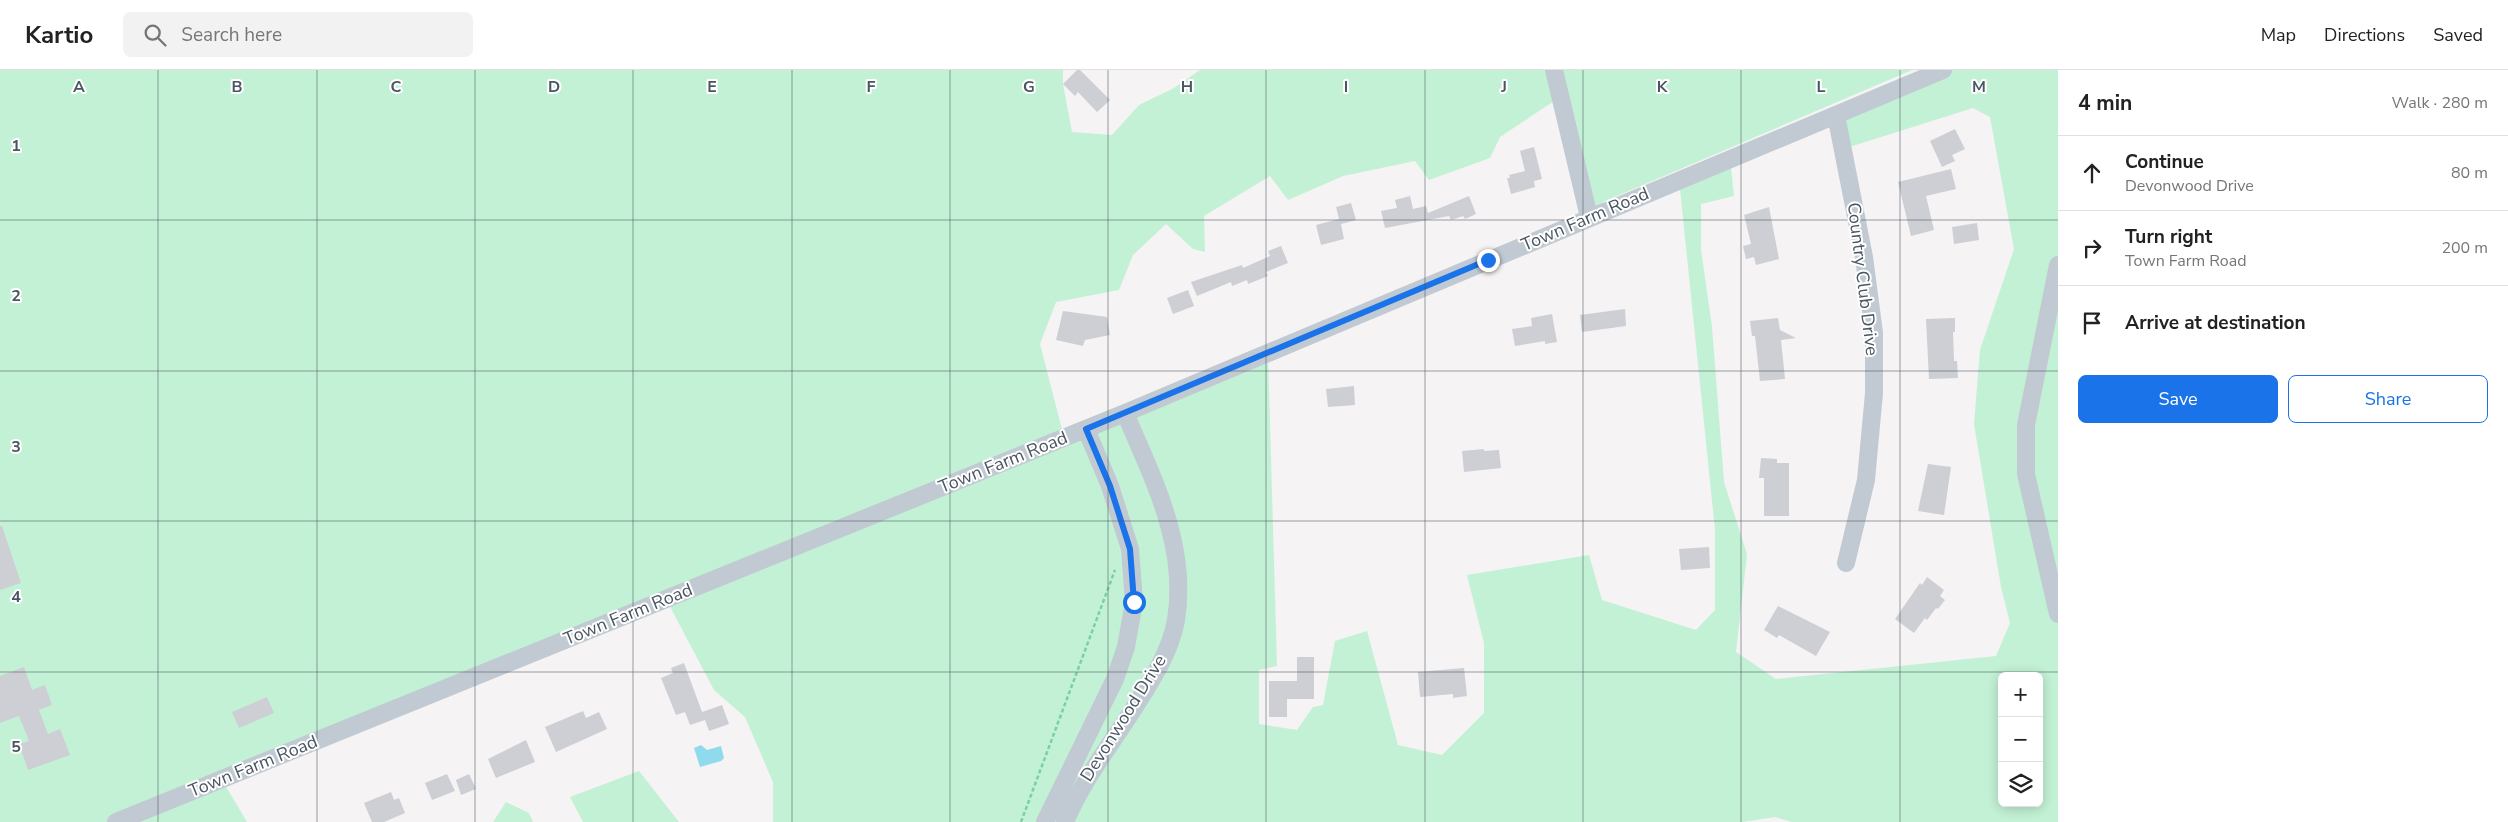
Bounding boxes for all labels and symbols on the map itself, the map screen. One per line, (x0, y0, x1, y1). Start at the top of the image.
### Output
text: A (73, 76, 85, 98)
text: B (231, 76, 243, 98)
text: C (391, 76, 402, 98)
text: D (548, 76, 560, 98)
text: E (707, 76, 717, 98)
text: F (867, 76, 876, 98)
text: G (1023, 76, 1035, 98)
text: H (1181, 76, 1193, 98)
text: I (1344, 76, 1348, 98)
text: J (1500, 76, 1507, 98)
text: K (1657, 76, 1669, 98)
text: L (1817, 76, 1826, 98)
text: M (1972, 76, 1986, 98)
text: 1 (11, 135, 21, 157)
street label: Town Farm Road (1517, 181, 1653, 257)
street label: Country Club Drive (1842, 201, 1884, 357)
route end (1477, 249, 1500, 272)
text: 2 (11, 285, 21, 307)
street label: Town Farm Road (935, 425, 1071, 499)
text: 3 (11, 436, 21, 458)
street label: Town Farm Road (560, 577, 696, 651)
text: 4 (11, 586, 21, 608)
route start (1123, 591, 1146, 614)
street label: Devonwood Drive (1074, 650, 1172, 786)
street label: Town Farm Road (185, 729, 321, 803)
text: 5 (11, 736, 21, 758)

